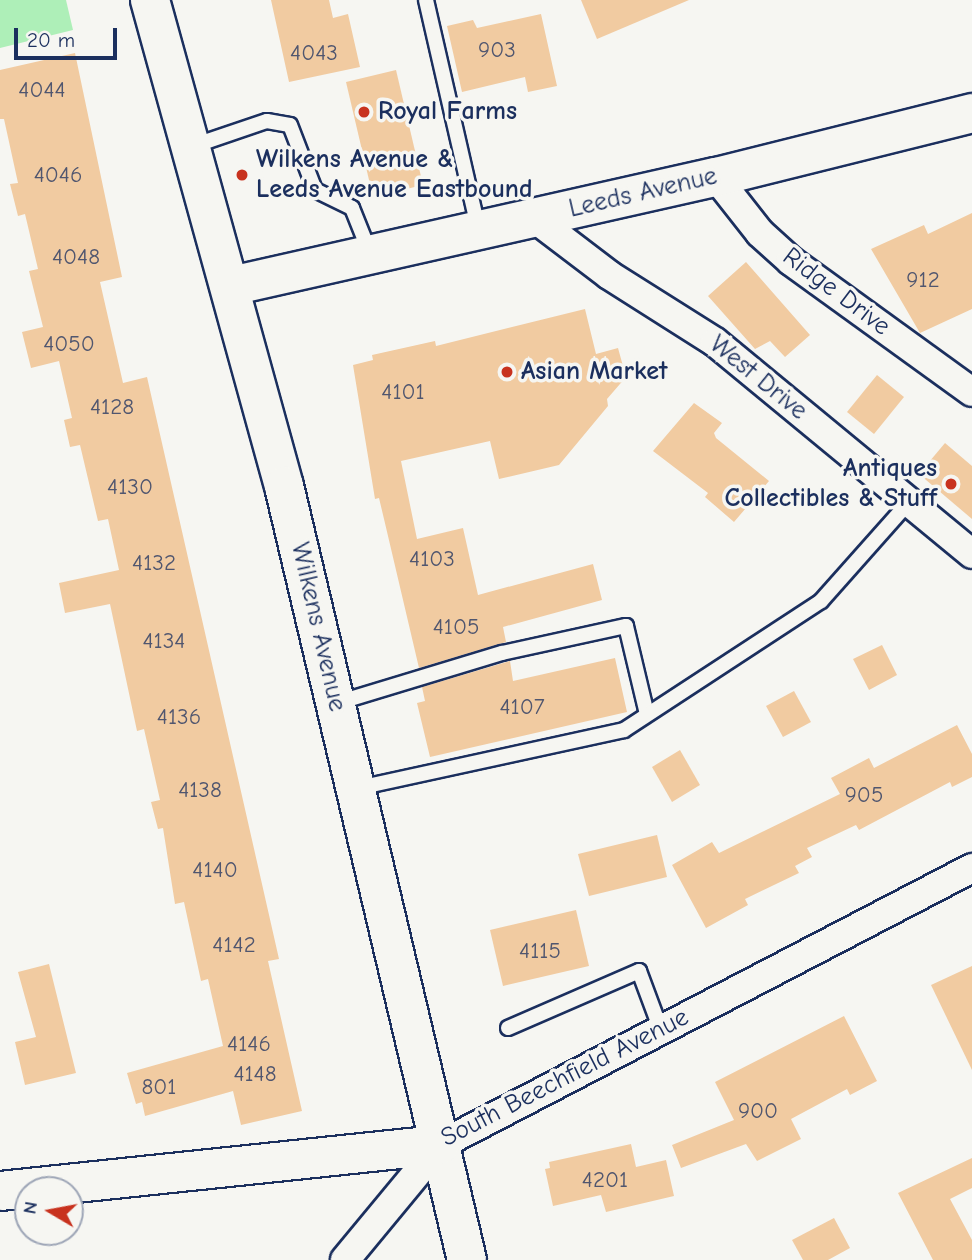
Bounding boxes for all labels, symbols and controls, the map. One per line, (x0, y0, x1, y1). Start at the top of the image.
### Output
scale bar (18, 14, 121, 58)
text: 20 m (27, 28, 75, 52)
house number: 903 (478, 36, 516, 64)
house number: 4043 (290, 39, 338, 67)
house number: 4044 (18, 76, 66, 104)
place label: Royal Farms (378, 96, 517, 128)
marker: Royal Farms (356, 104, 372, 120)
place label: Wilkens Avenue & Leeds Avenue Eastbound (256, 144, 533, 206)
house number: 4046 (34, 161, 82, 189)
street label: Leeds Avenue (566, 161, 720, 225)
marker: Wilkens Avenue & Leeds Avenue Eastbound (234, 167, 250, 183)
street label: Ridge Drive (776, 241, 896, 343)
house number: 4048 (52, 243, 100, 271)
house number: 912 (906, 266, 940, 294)
street label: West Drive (703, 329, 813, 427)
house number: 4050 (43, 330, 95, 358)
place label: Asian Market (521, 356, 668, 388)
marker: Asian Market (499, 364, 515, 380)
house number: 4101 (381, 378, 425, 406)
house number: 4128 (90, 393, 134, 421)
place label: Antiques Collectibles & Stuff (725, 453, 937, 514)
house number: 4130 (107, 473, 153, 501)
marker: Antiques Collectibles & Stuff (943, 476, 959, 492)
street label: Wilkens Avenue (283, 540, 353, 714)
house number: 4103 (409, 545, 455, 573)
house number: 4132 (132, 549, 176, 577)
house number: 4105 (433, 613, 479, 641)
house number: 4134 (142, 627, 186, 655)
house number: 4107 (499, 693, 545, 721)
house number: 4136 (157, 703, 201, 731)
house number: 4138 (178, 776, 222, 804)
house number: 905 (845, 781, 883, 809)
house number: 4140 (192, 856, 238, 884)
house number: 4142 (212, 931, 256, 959)
house number: 4115 (519, 937, 561, 965)
street label: South Beechfield Avenue (436, 1002, 694, 1154)
house number: 4146 (227, 1030, 271, 1058)
house number: 4148 (233, 1060, 277, 1088)
house number: 801 (142, 1073, 176, 1101)
house number: 900 (738, 1097, 778, 1125)
house number: 4201 (582, 1166, 628, 1194)
north arrow (14, 1176, 84, 1246)
text: N (18, 1200, 42, 1216)

